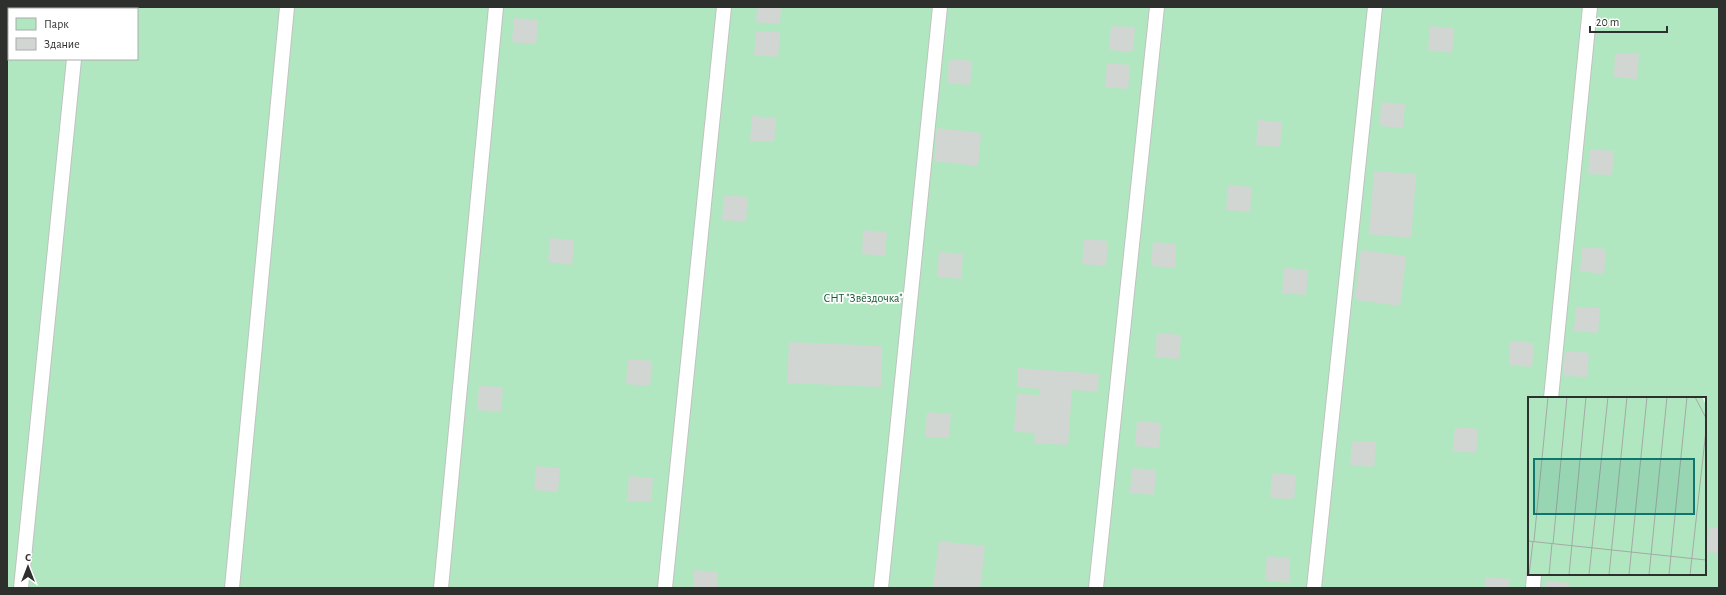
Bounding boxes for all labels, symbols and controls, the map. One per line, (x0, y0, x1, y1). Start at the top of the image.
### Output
legend (8, 8, 138, 60)
scale bar (1590, 8, 1667, 34)
text: 20 m (1596, 16, 1619, 28)
text: Парк (44, 18, 69, 30)
text: Здание (44, 38, 80, 50)
park label: СНТ "Звёздочка" (823, 292, 903, 304)
inset map (1528, 397, 1706, 575)
north arrow (8, 547, 48, 587)
text: С (25, 552, 31, 563)

